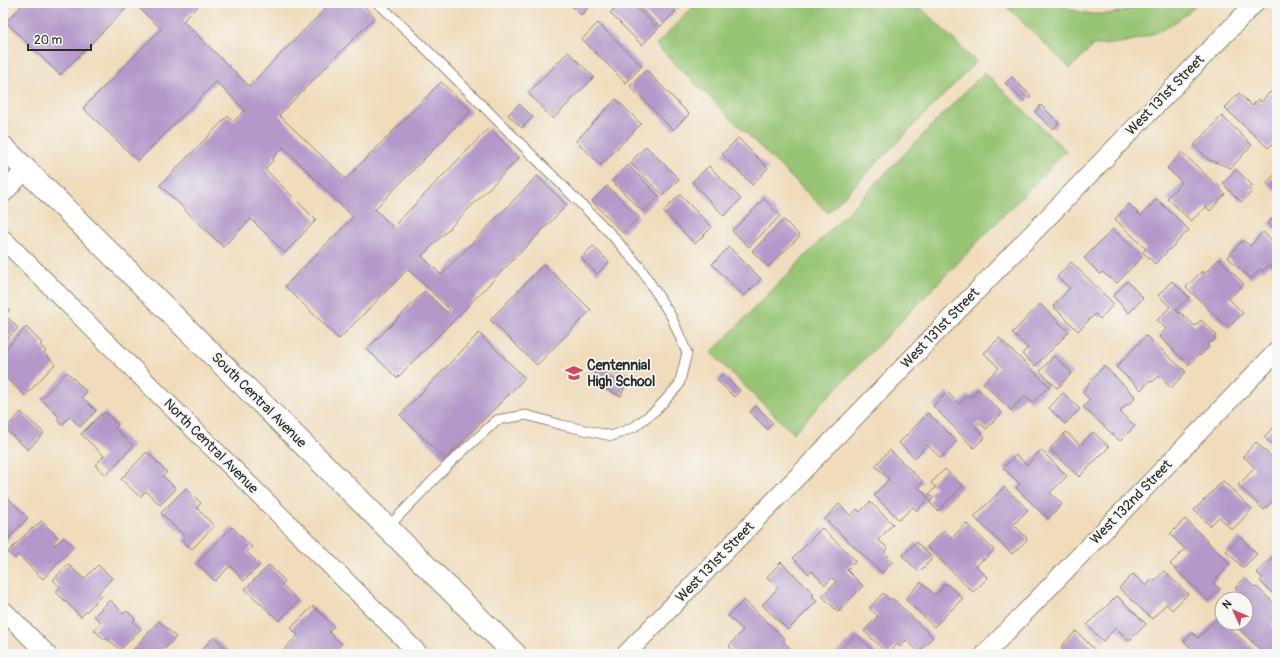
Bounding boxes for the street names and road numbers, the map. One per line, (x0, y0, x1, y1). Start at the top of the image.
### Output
street label: West 131st Street (1122, 51, 1208, 139)
street label: West 131st Street (897, 284, 983, 372)
street label: South Central Avenue (208, 349, 310, 451)
street label: North Central Avenue (160, 395, 262, 497)
street label: West 132nd Street (1086, 456, 1176, 548)
street label: West 131st Street (672, 518, 758, 606)

